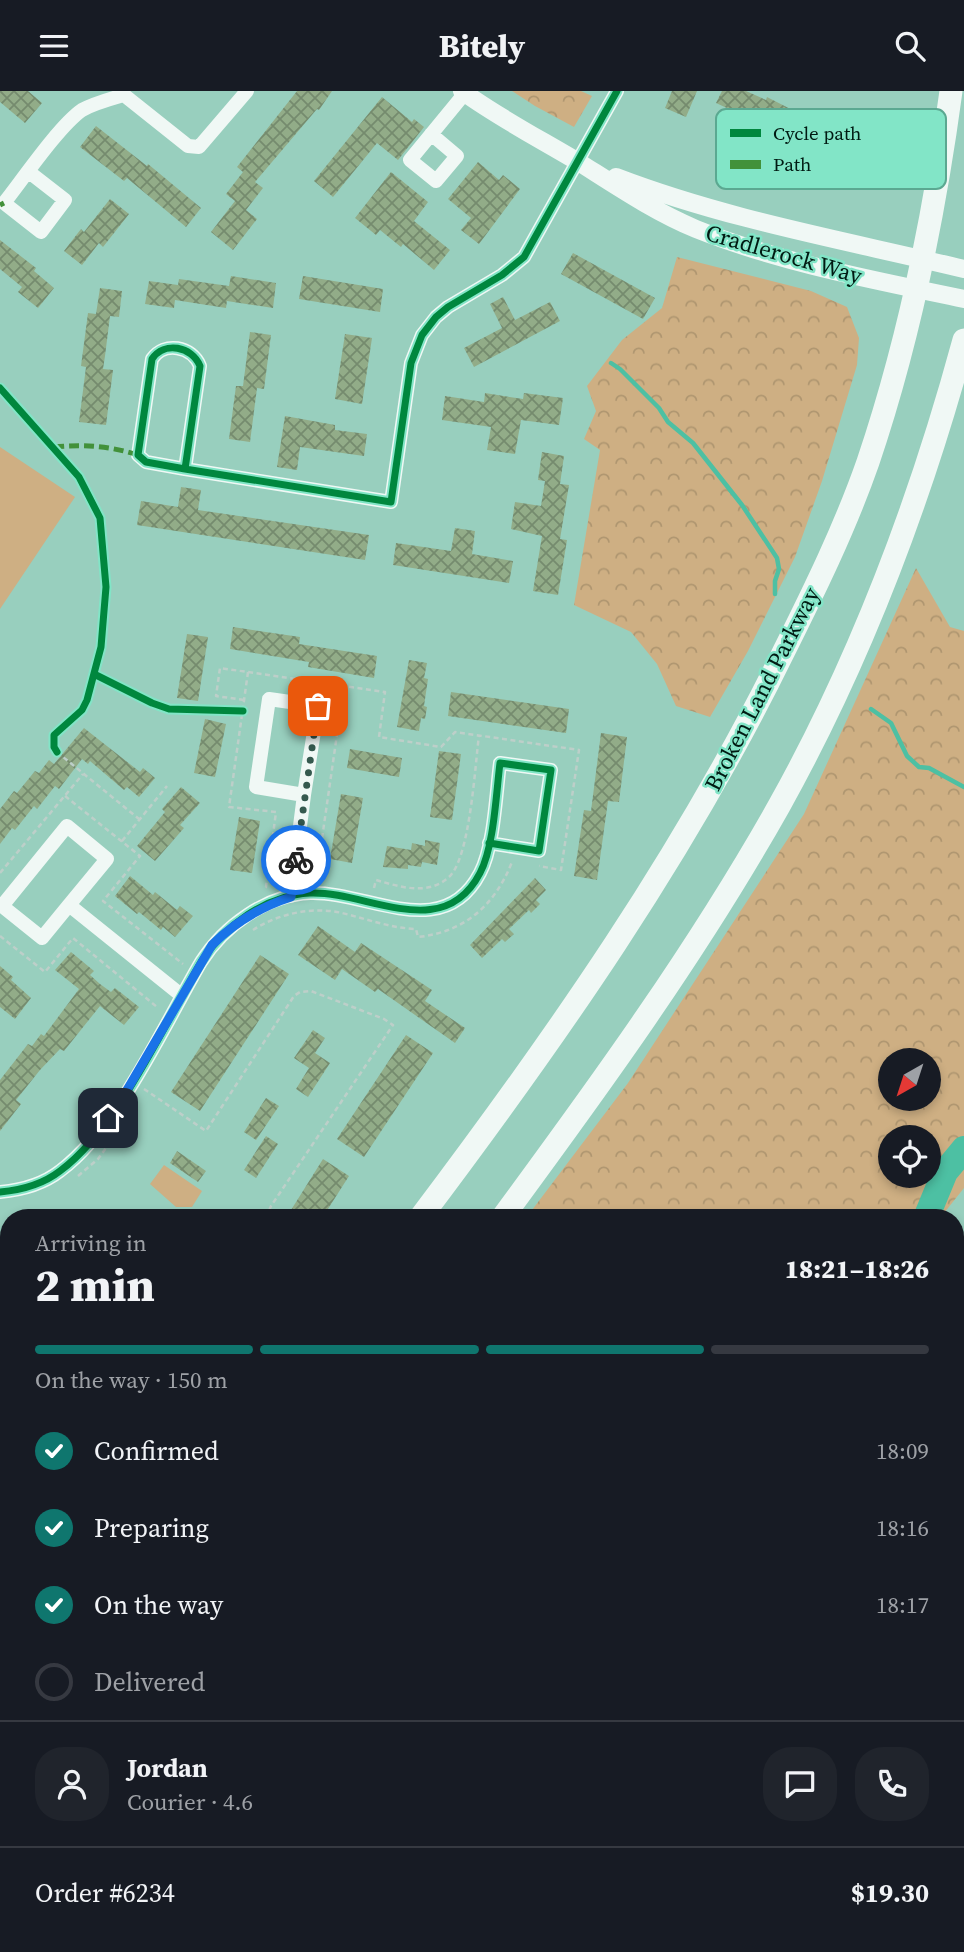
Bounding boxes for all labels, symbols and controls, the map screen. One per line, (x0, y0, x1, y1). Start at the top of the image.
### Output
text: Bitely (439, 24, 525, 68)
icon: menu (35, 27, 73, 65)
icon: search (891, 27, 929, 65)
legend (716, 109, 946, 189)
text: Cycle path (773, 120, 862, 146)
text: Path (773, 151, 811, 177)
street label: Cradlerock Way (702, 216, 866, 292)
street label: Broken Land Parkway (697, 581, 827, 796)
pin (288, 676, 348, 736)
icon: bag (299, 687, 337, 725)
courier (261, 825, 331, 895)
icon: bike (277, 841, 315, 879)
north arrow (878, 1048, 942, 1111)
map controls (878, 1048, 941, 1188)
pin (78, 1088, 138, 1148)
icon: home (89, 1099, 127, 1137)
button: locate (878, 1125, 941, 1188)
text: Arriving in (35, 1227, 147, 1259)
text: 18:21–18:26 (785, 1251, 929, 1287)
text: 2 min (35, 1253, 155, 1316)
text: On the way · 150 m (35, 1364, 228, 1396)
icon: check (35, 1432, 73, 1470)
text: Confirmed (94, 1433, 219, 1469)
text: 18:09 (876, 1435, 929, 1467)
icon: check (35, 1509, 73, 1547)
text: Preparing (94, 1510, 209, 1546)
text: 18:16 (876, 1512, 929, 1544)
icon: check (35, 1586, 73, 1624)
text: On the way (94, 1587, 223, 1623)
text: 18:17 (876, 1589, 929, 1621)
text: Delivered (94, 1664, 205, 1700)
button: person (35, 1747, 109, 1821)
button: chat (763, 1747, 837, 1821)
button: phone (855, 1747, 929, 1821)
text: Jordan (127, 1750, 208, 1786)
text: Courier · 4.6 (127, 1786, 253, 1818)
text: Order #6234 (35, 1875, 175, 1911)
text: $19.30 (851, 1875, 929, 1911)

